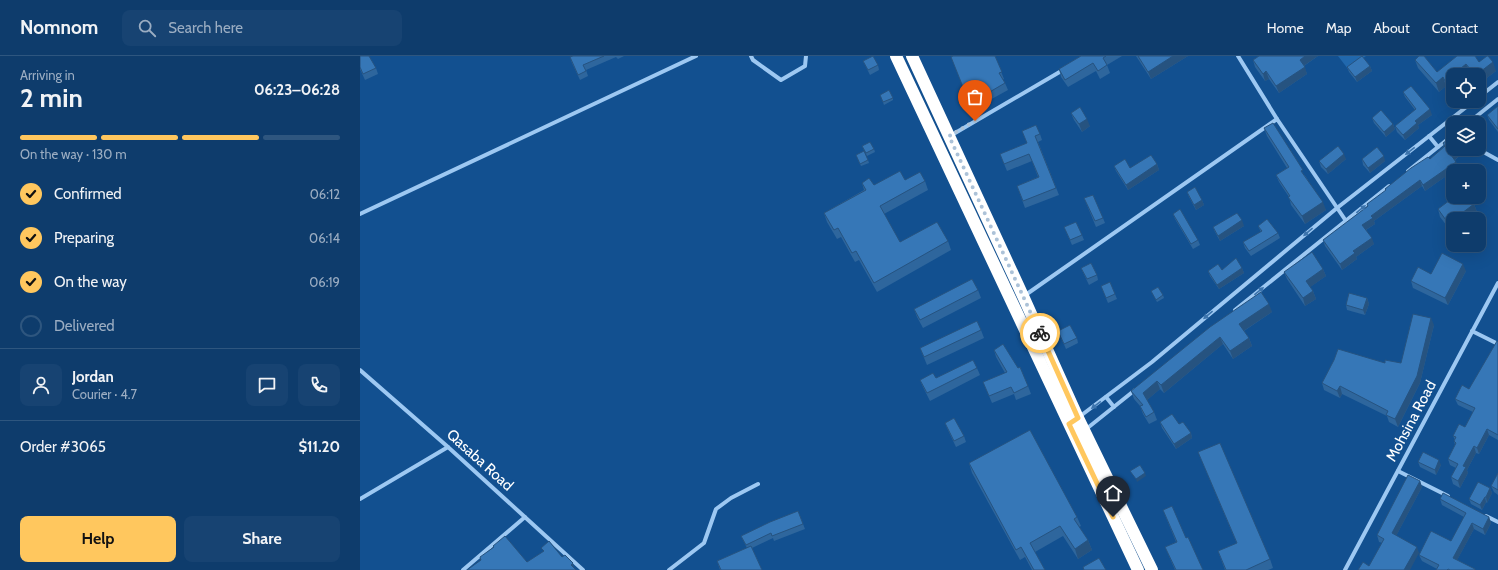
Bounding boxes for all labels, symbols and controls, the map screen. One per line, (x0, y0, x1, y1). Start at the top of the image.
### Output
search box (122, 10, 402, 46)
text: Nomnom (20, 16, 98, 39)
icon: search (136, 17, 158, 39)
text: Search here (168, 19, 243, 37)
text: Home (1267, 19, 1304, 37)
text: Map (1326, 19, 1351, 37)
text: About (1373, 19, 1410, 37)
text: Contact (1432, 19, 1478, 37)
text: Arriving in (20, 67, 75, 83)
map controls (1446, 68, 1486, 252)
button: locate (1446, 68, 1486, 108)
pin (958, 80, 992, 121)
text: 06:23–06:28 (254, 81, 340, 99)
text: 2 min (20, 82, 83, 114)
icon: bag (964, 86, 986, 108)
button: layers (1446, 116, 1486, 156)
text: On the way · 130 m (20, 146, 127, 162)
one-way arrow (1404, 147, 1415, 155)
button: + (1446, 164, 1486, 204)
icon: check (20, 183, 42, 205)
text: Confirmed (54, 185, 122, 203)
text: 06:12 (310, 186, 340, 202)
one-way arrow (1355, 205, 1366, 214)
button: − (1446, 212, 1486, 252)
icon: check (20, 227, 42, 249)
one-way arrow (1303, 228, 1314, 237)
text: Preparing (54, 229, 114, 247)
text: 06:14 (309, 230, 340, 246)
icon: check (20, 271, 42, 293)
text: On the way (54, 273, 127, 291)
text: 06:19 (309, 274, 340, 290)
one-way arrow (1254, 286, 1265, 295)
one-way arrow (1203, 311, 1214, 319)
courier (1020, 313, 1060, 353)
text: Delivered (54, 317, 115, 335)
icon: bike (1029, 322, 1051, 344)
button: person (20, 364, 62, 406)
button: chat (246, 364, 288, 406)
button: phone (298, 364, 340, 406)
text: Jordan (72, 368, 114, 386)
street label: Mohsina Road (1382, 377, 1440, 465)
text: Courier · 4.7 (72, 386, 137, 402)
one-way arrow (1090, 400, 1101, 409)
street label: Qasaba Road (443, 425, 517, 495)
text: Order #3065 (20, 438, 106, 456)
text: $11.20 (298, 438, 340, 456)
pin (1096, 476, 1130, 517)
icon: home (1102, 482, 1124, 504)
button: Help (20, 516, 176, 562)
button: Share (184, 516, 340, 562)

